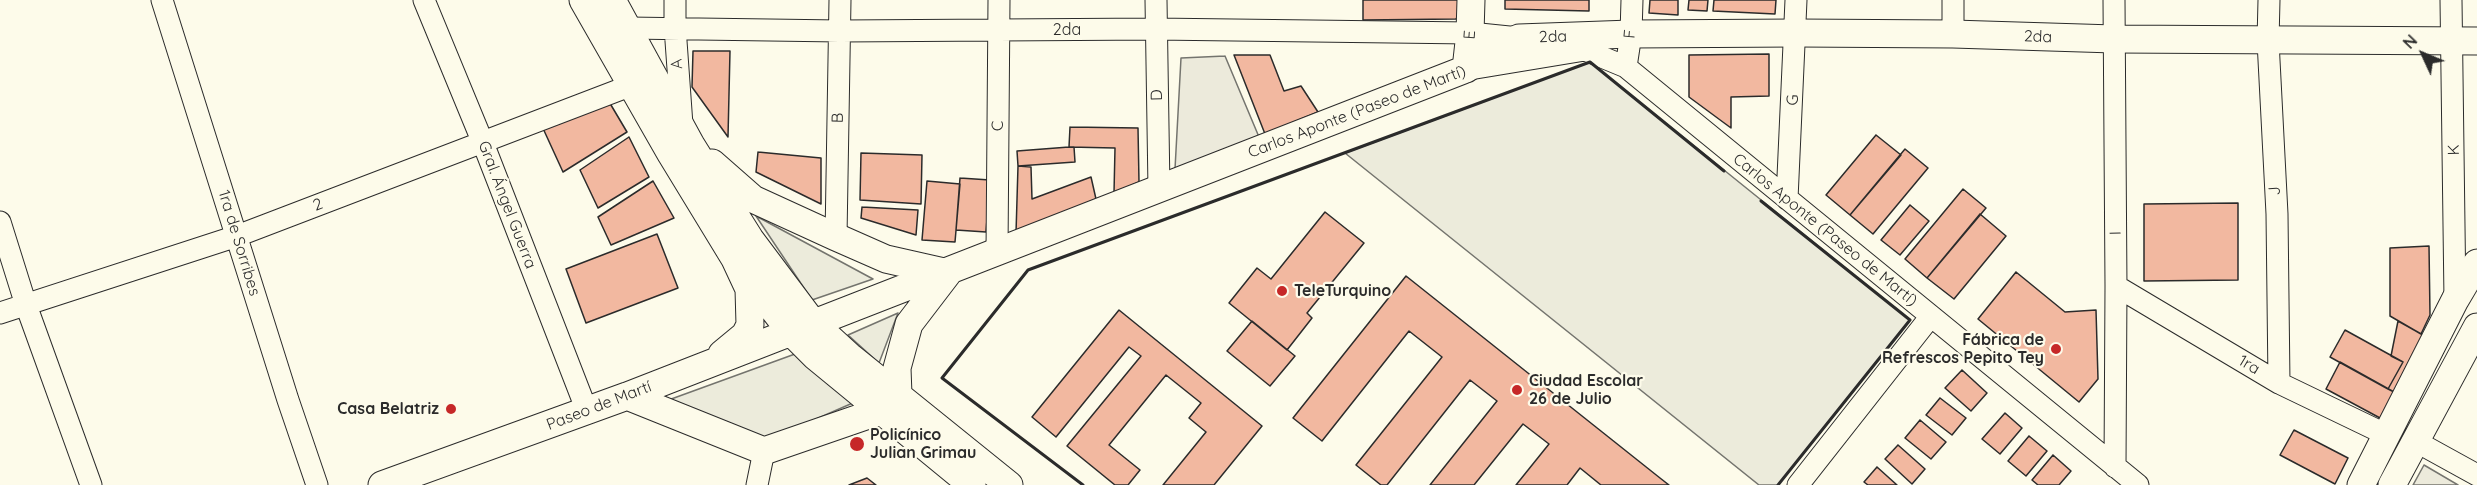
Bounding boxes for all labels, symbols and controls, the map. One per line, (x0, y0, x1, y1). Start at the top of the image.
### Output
street label: 2da (1053, 20, 1081, 40)
north arrow (2393, 24, 2453, 84)
street label: 2da (1539, 27, 1567, 47)
street label: 2da (2024, 27, 2052, 47)
street label: F (1620, 29, 1640, 39)
street label: E (1460, 30, 1480, 40)
text: N (2399, 30, 2421, 53)
street label: A (667, 58, 687, 70)
street label: Carlos Aponte (Paseo de Martí) (1245, 62, 1469, 162)
street label: D (1147, 89, 1167, 101)
street label: G (1783, 94, 1803, 106)
street label: B (828, 113, 848, 123)
street label: C (988, 121, 1008, 131)
street label: Gral. Ángel Guerra (474, 138, 540, 272)
street label: K (2444, 144, 2464, 156)
street label: Carlos Aponte (Paseo de Martí) (1729, 150, 1921, 310)
street label: J (2265, 186, 2285, 196)
street label: 1ra de Sorribes (214, 188, 264, 298)
street label: 2 (310, 194, 326, 216)
street label: I (2106, 231, 2126, 235)
place label: TeleTurquino (1294, 281, 1391, 301)
marker: TeleTurquino (1275, 284, 1289, 298)
place label: Fábrica de Refrescos Pepito Tey (1882, 330, 2044, 368)
marker: Fábrica de Refrescos Pepito Tey (2049, 342, 2063, 356)
street label: 1ra (2235, 351, 2263, 379)
place label: Ciudad Escolar 26 de Julio (1529, 371, 1643, 409)
street label: Paseo de Martí (544, 377, 654, 435)
marker: Ciudad Escolar 26 de Julio (1510, 383, 1524, 397)
place label: Casa Belatriz (337, 399, 439, 419)
marker: Casa Belatriz (444, 402, 458, 416)
place label: Policínico Julian Grimau (870, 425, 976, 463)
marker: Policínico Julian Grimau (848, 435, 866, 453)

